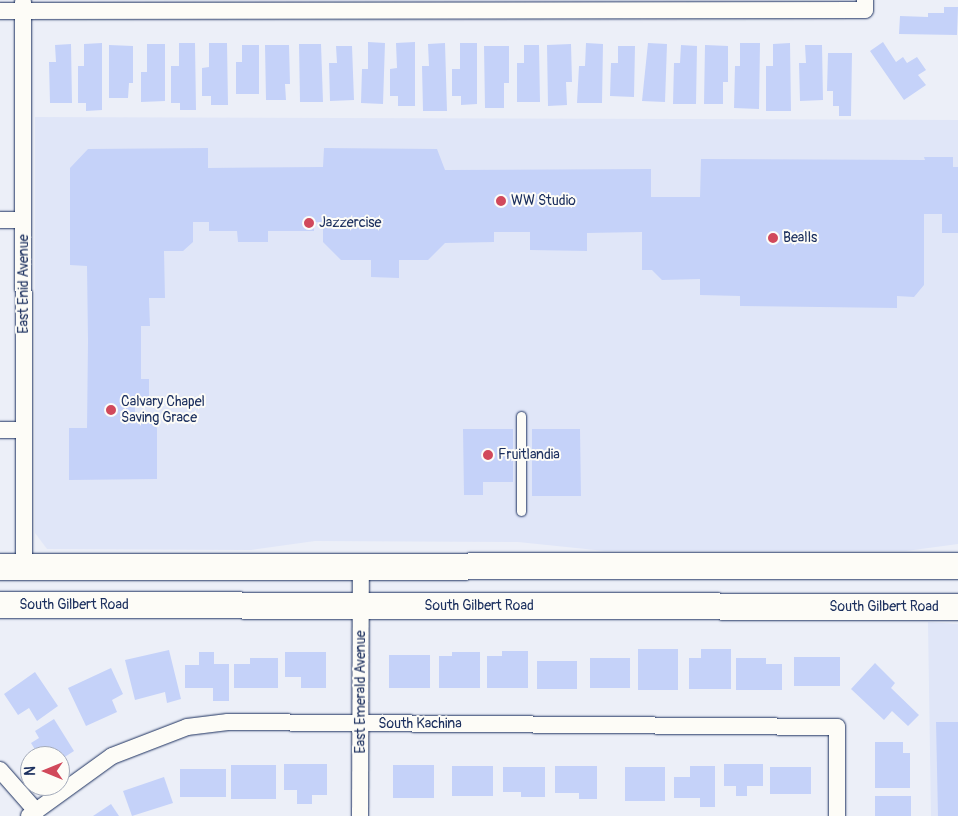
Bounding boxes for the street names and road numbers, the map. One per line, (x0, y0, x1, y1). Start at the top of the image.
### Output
street label: East Enid Avenue (16, 234, 32, 334)
street label: South Gilbert Road (19, 597, 129, 613)
street label: South Gilbert Road (424, 598, 534, 614)
street label: South Gilbert Road (829, 599, 939, 615)
street label: East Emerald Avenue (353, 630, 369, 754)
street label: South Kachina (378, 716, 462, 732)

